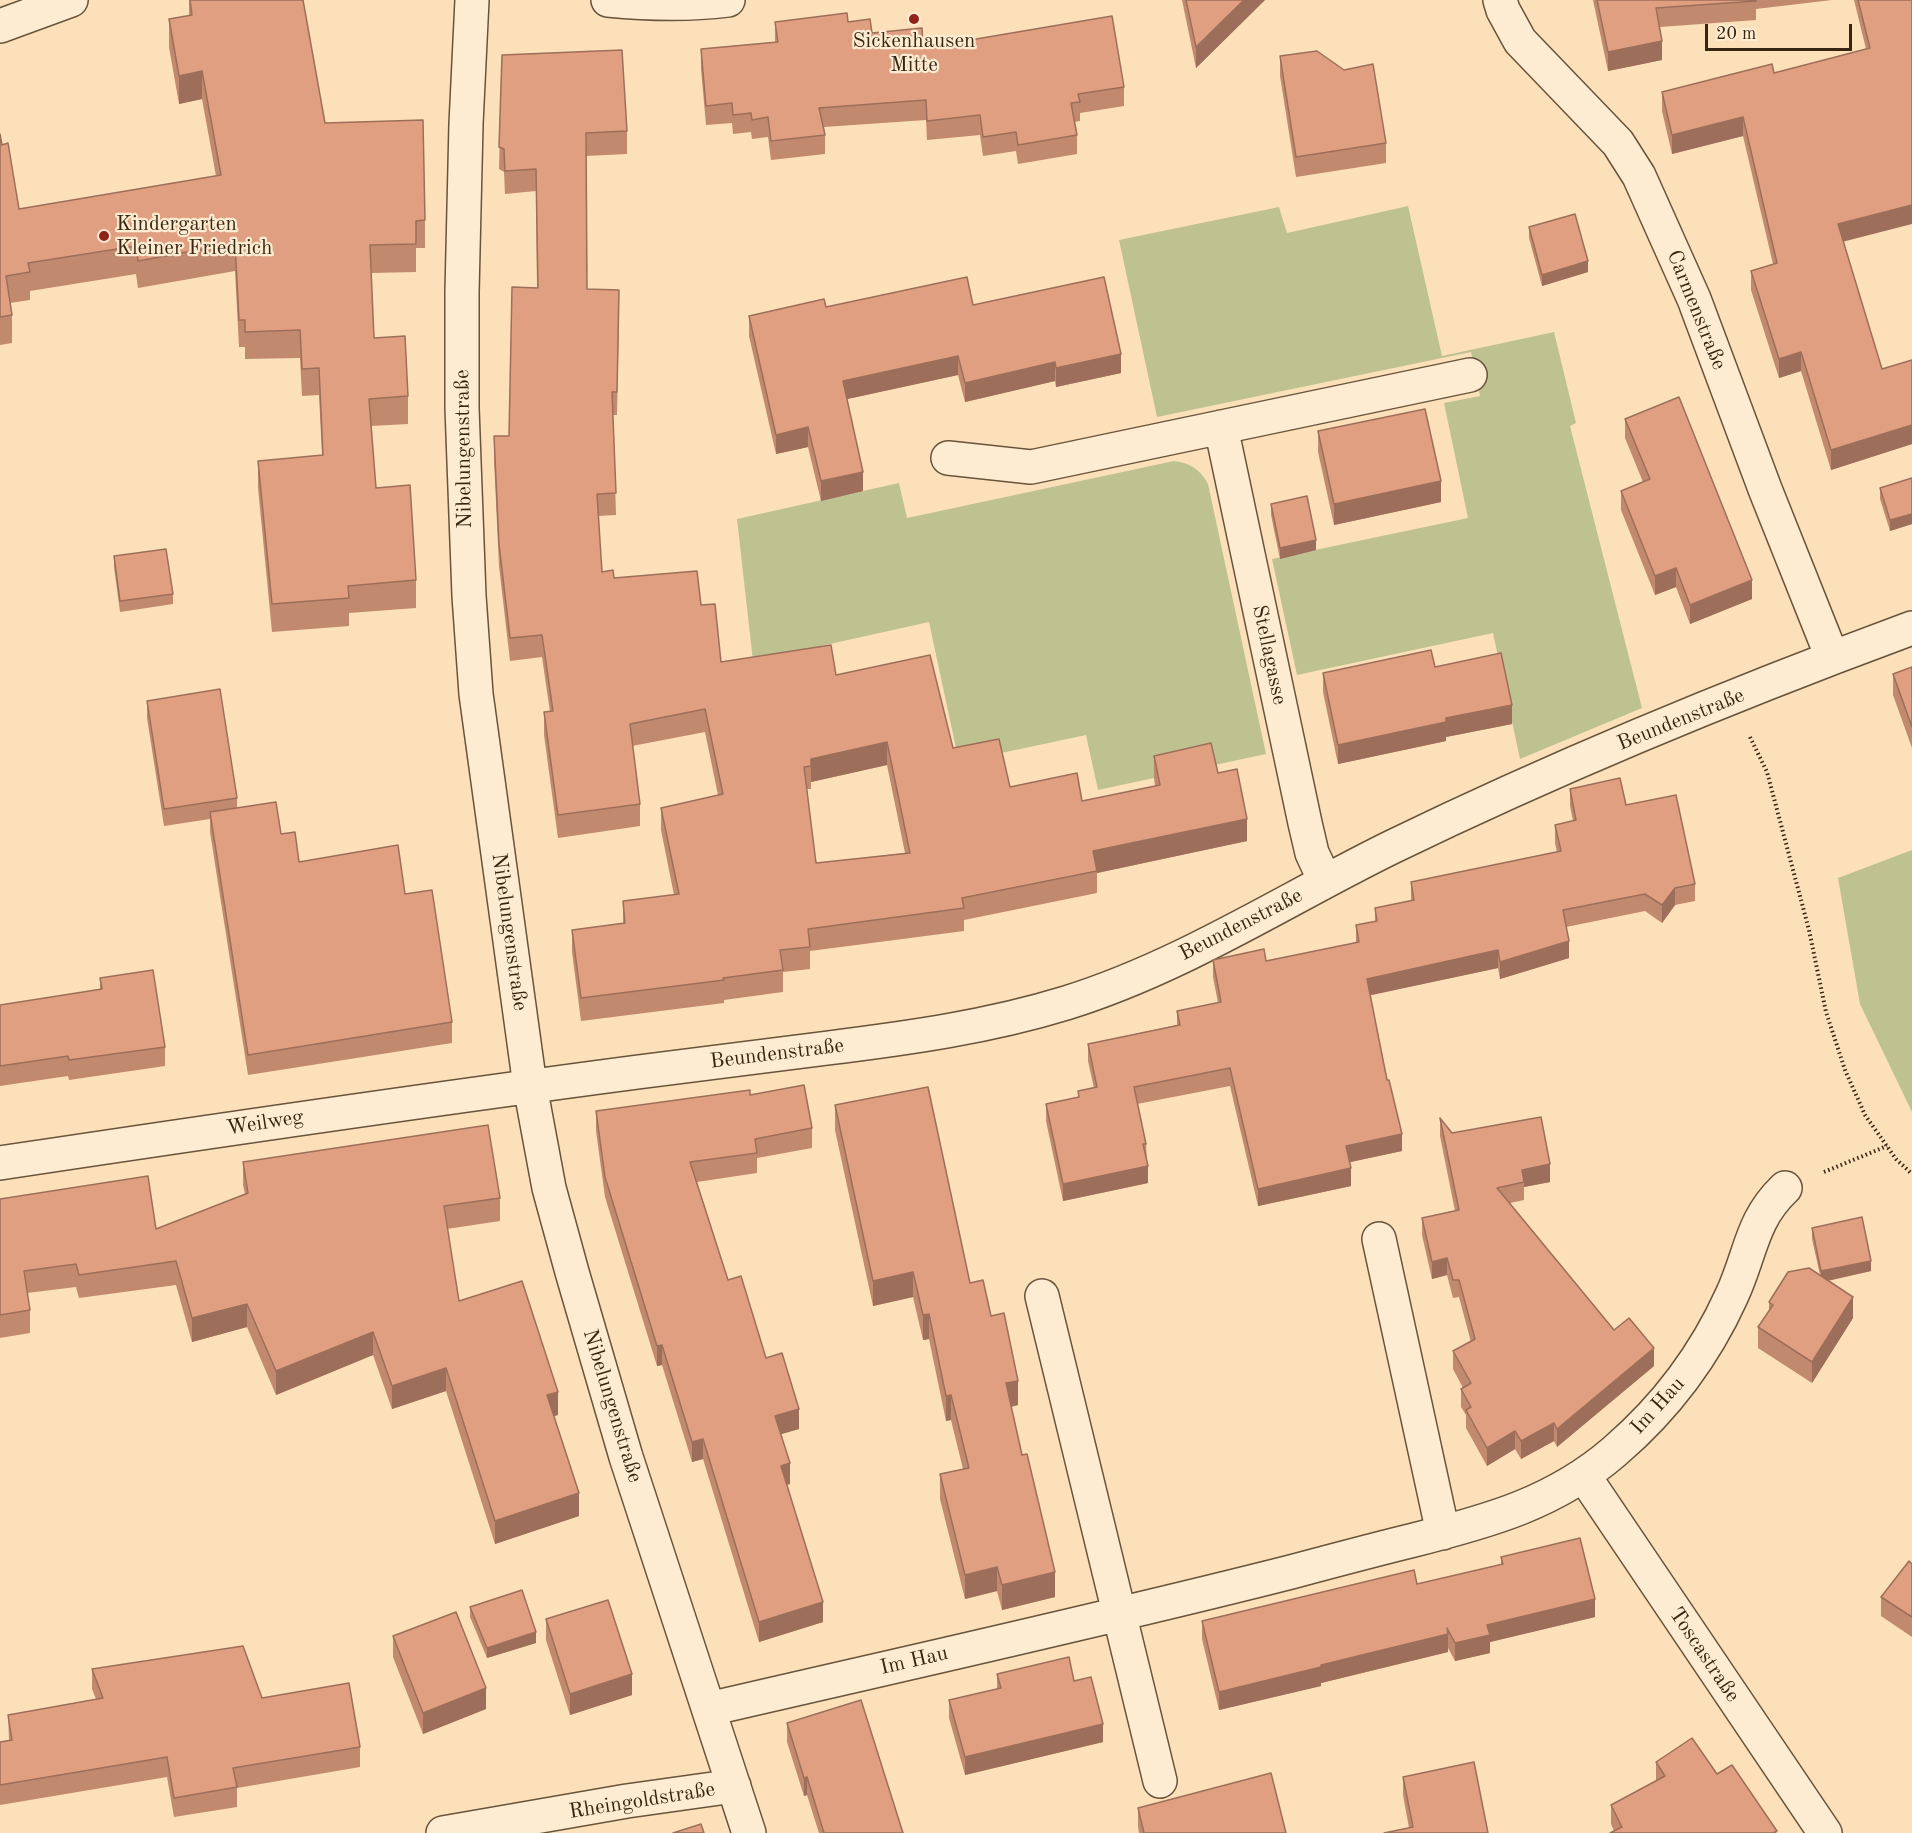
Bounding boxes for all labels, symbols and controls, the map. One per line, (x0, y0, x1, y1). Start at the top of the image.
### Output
marker: Sickenhausen Mitte (907, 12, 921, 26)
scale bar (1708, 12, 1855, 50)
text: 20 m (1716, 25, 1756, 43)
place label: Sickenhausen Mitte (853, 28, 975, 78)
place label: Kindergarten Kleiner Friedrich (116, 211, 272, 261)
marker: Kindergarten Kleiner Friedrich (97, 229, 111, 243)
street label: Carmenstraße (1661, 246, 1731, 374)
street label: Nibelungenstraße (450, 369, 478, 529)
street label: Stellagasse (1246, 603, 1292, 707)
street label: Beundenstraße (1614, 683, 1748, 757)
street label: Nibelungenstraße (485, 852, 533, 1012)
street label: Beundenstraße (1175, 883, 1307, 967)
street label: Beundenstraße (709, 1033, 845, 1075)
street label: Weilweg (225, 1104, 305, 1142)
street label: Nibelungenstraße (577, 1326, 647, 1486)
street label: Im Hau (1626, 1372, 1690, 1440)
street label: Toscastraße (1663, 1603, 1745, 1707)
street label: Im Hau (878, 1641, 950, 1681)
street label: Rheingoldstraße (567, 1777, 717, 1825)

